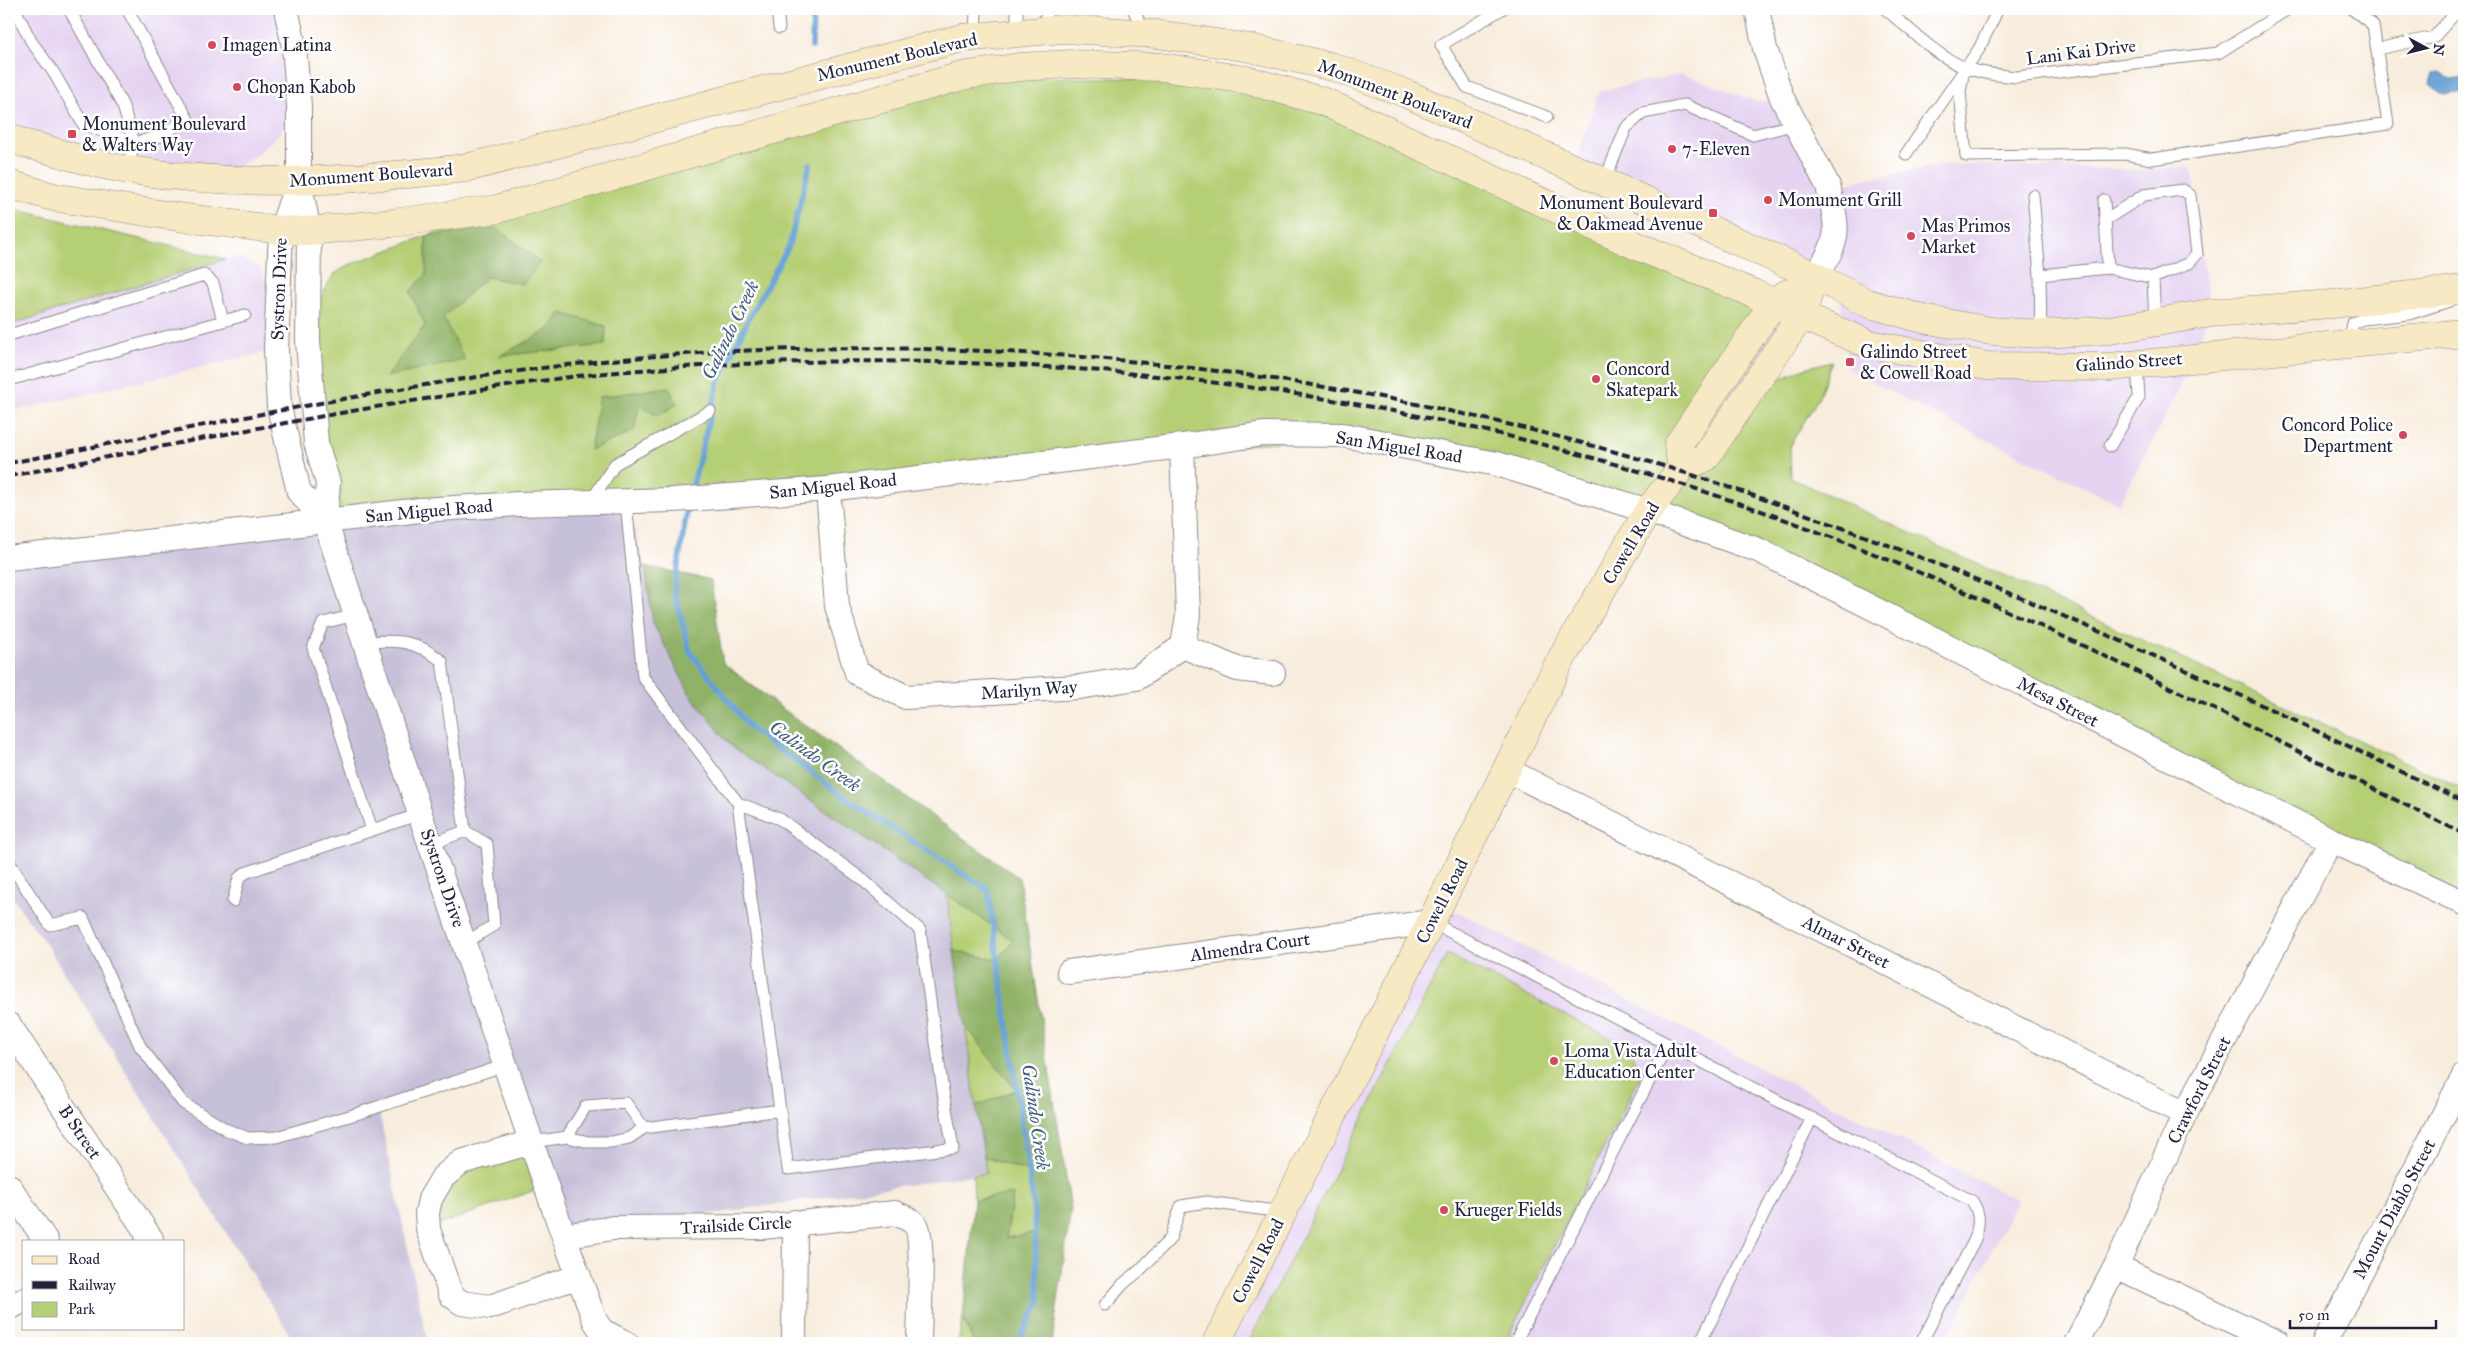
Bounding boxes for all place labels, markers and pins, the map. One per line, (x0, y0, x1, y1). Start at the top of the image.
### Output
place label: Imagen Latina (222, 34, 332, 57)
marker: Imagen Latina (206, 39, 218, 51)
place label: Chopan Kabob (247, 76, 356, 98)
marker: Chopan Kabob (231, 81, 243, 93)
place label: Monument Boulevard & Walters Way (82, 113, 246, 156)
marker: Monument Boulevard & Walters Way (66, 128, 78, 140)
place label: 7-Eleven (1682, 138, 1750, 160)
marker: 7-Eleven (1666, 143, 1678, 155)
place label: Monument Grill (1778, 189, 1902, 211)
place label: Monument Boulevard & Oakmead Avenue (1539, 192, 1703, 235)
marker: Monument Grill (1762, 194, 1774, 206)
marker: Monument Boulevard & Oakmead Avenue (1707, 207, 1719, 219)
place label: Mas Primos Market (1921, 215, 2010, 258)
marker: Mas Primos Market (1905, 230, 1917, 242)
place label: Galindo Street & Cowell Road (1860, 341, 1972, 384)
marker: Galindo Street & Cowell Road (1844, 356, 1856, 368)
place label: Concord Skatepark (1606, 358, 1678, 401)
marker: Concord Skatepark (1590, 373, 1602, 385)
place label: Concord Police Department (2282, 414, 2394, 457)
marker: Concord Police Department (2397, 429, 2409, 441)
place label: Loma Vista Adult Education Center (1564, 1040, 1697, 1083)
marker: Loma Vista Adult Education Center (1548, 1055, 1560, 1067)
place label: Krueger Fields (1454, 1199, 1562, 1222)
marker: Krueger Fields (1438, 1204, 1450, 1216)

